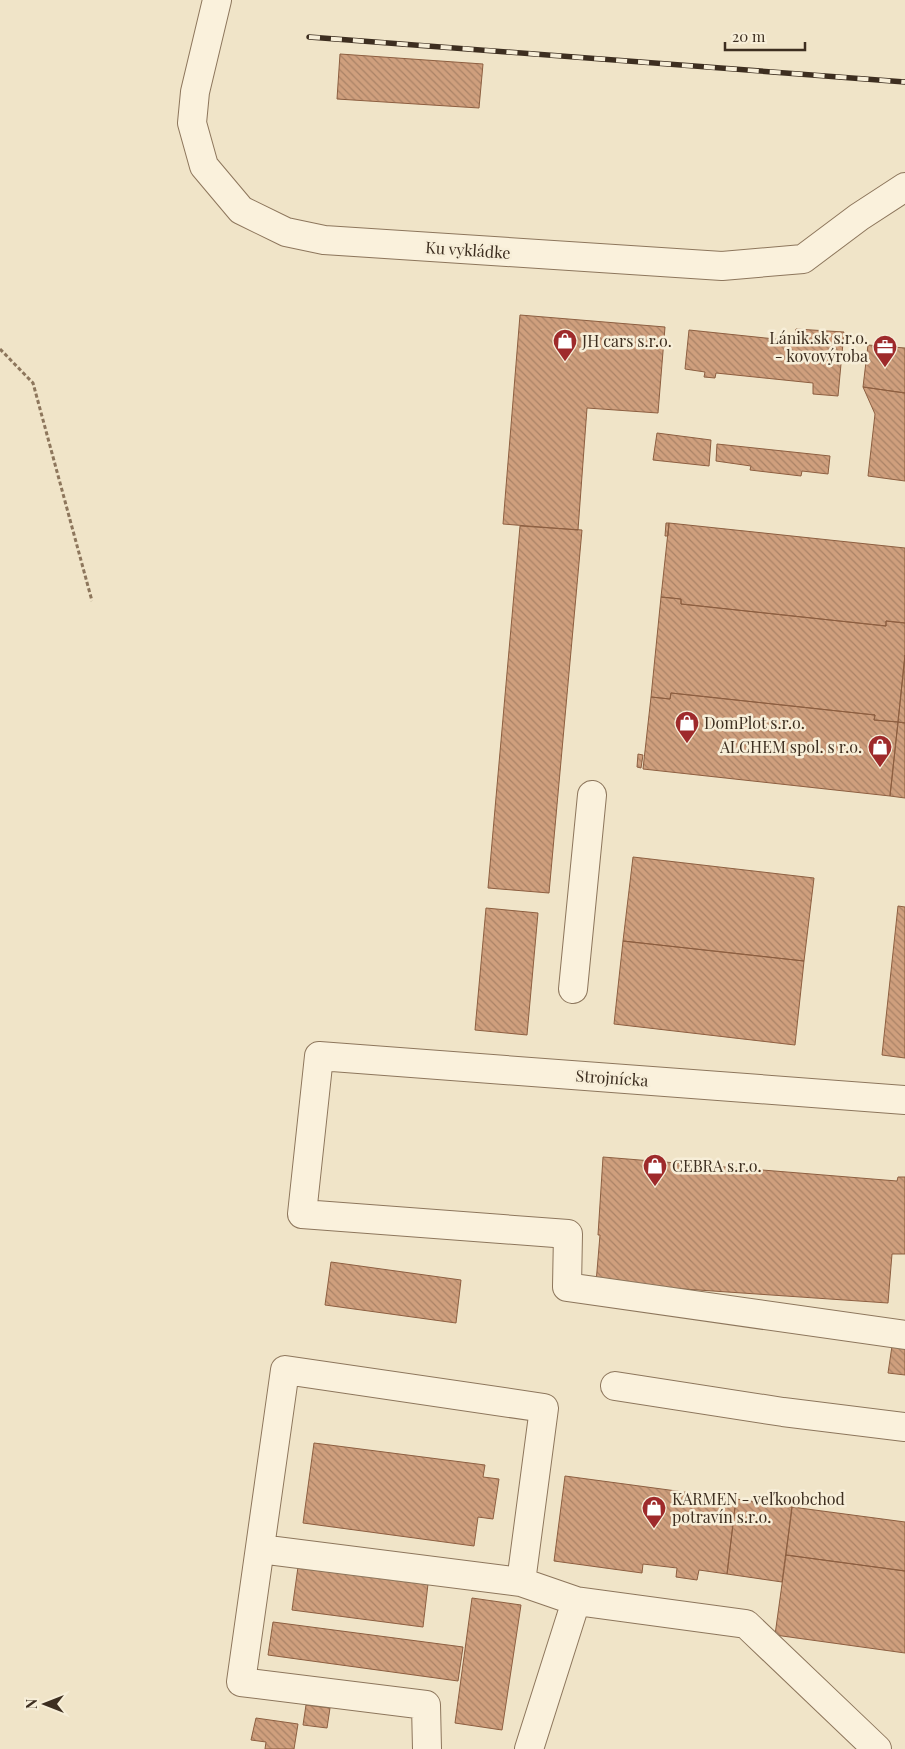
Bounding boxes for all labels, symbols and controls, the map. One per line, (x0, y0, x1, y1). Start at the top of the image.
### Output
scale bar (725, 20, 805, 52)
text: 20 m (732, 26, 766, 46)
street label: Ku vykládke (425, 236, 511, 263)
place label: Lánik.sk s.r.o. - kovovýroba (769, 327, 868, 366)
shop icon: JH cars s.r.o. (552, 328, 578, 362)
place label: JH cars s.r.o. (581, 330, 672, 351)
office icon: Lánik.sk s.r.o. - kovovýroba (872, 334, 898, 368)
shop icon: DomPlot s.r.o. (674, 710, 700, 744)
place label: DomPlot s.r.o. (704, 712, 805, 733)
shop icon: ALCHEM spol. s r.o. (867, 734, 893, 768)
place label: ALCHEM spol. s r.o. (719, 736, 862, 757)
street label: Strojnícka (575, 1064, 649, 1091)
shop icon: CEBRA s.r.o. (642, 1153, 668, 1187)
place label: CEBRA s.r.o. (672, 1155, 762, 1176)
place label: KARMEN - veľkoobchod potravín s.r.o. (672, 1488, 845, 1527)
shop icon: KARMEN - veľkoobchod potravín s.r.o. (641, 1495, 667, 1529)
north arrow (20, 1679, 70, 1729)
text: N (22, 1699, 41, 1709)

